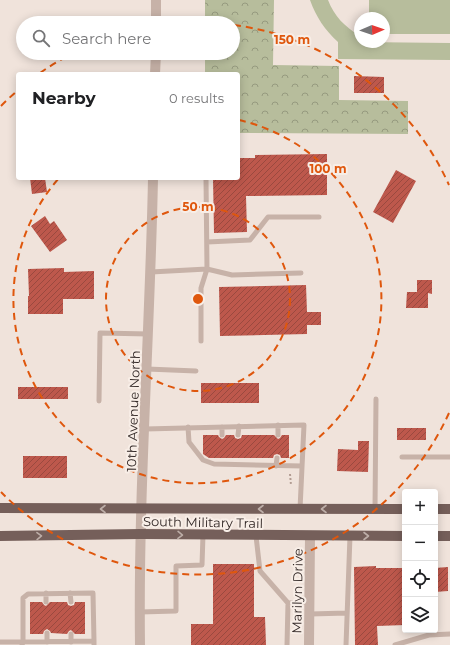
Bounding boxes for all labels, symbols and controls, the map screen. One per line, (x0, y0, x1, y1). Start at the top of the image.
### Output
north arrow (354, 12, 390, 48)
search box (16, 16, 240, 60)
icon: search (30, 27, 52, 49)
text: Search here (62, 29, 151, 48)
text: 150 m (274, 32, 310, 47)
text: Nearby (32, 88, 96, 108)
text: 0 results (169, 90, 224, 106)
text: 100 m (310, 161, 346, 176)
text: 50 m (182, 199, 214, 214)
centre of rings (191, 292, 205, 306)
street label: 10th Avenue North (123, 350, 143, 472)
map controls (402, 489, 438, 633)
button: + (402, 489, 438, 525)
one-way arrow (100, 505, 106, 513)
one-way arrow (258, 505, 264, 513)
one-way arrow (321, 505, 327, 513)
street label: South Military Trail (143, 513, 263, 531)
button: − (402, 525, 438, 561)
one-way arrow (177, 530, 183, 539)
one-way arrow (36, 532, 42, 540)
one-way arrow (363, 532, 369, 540)
street label: Marilyn Drive (288, 548, 306, 634)
button: locate (402, 561, 438, 597)
button: layers (402, 597, 438, 633)

